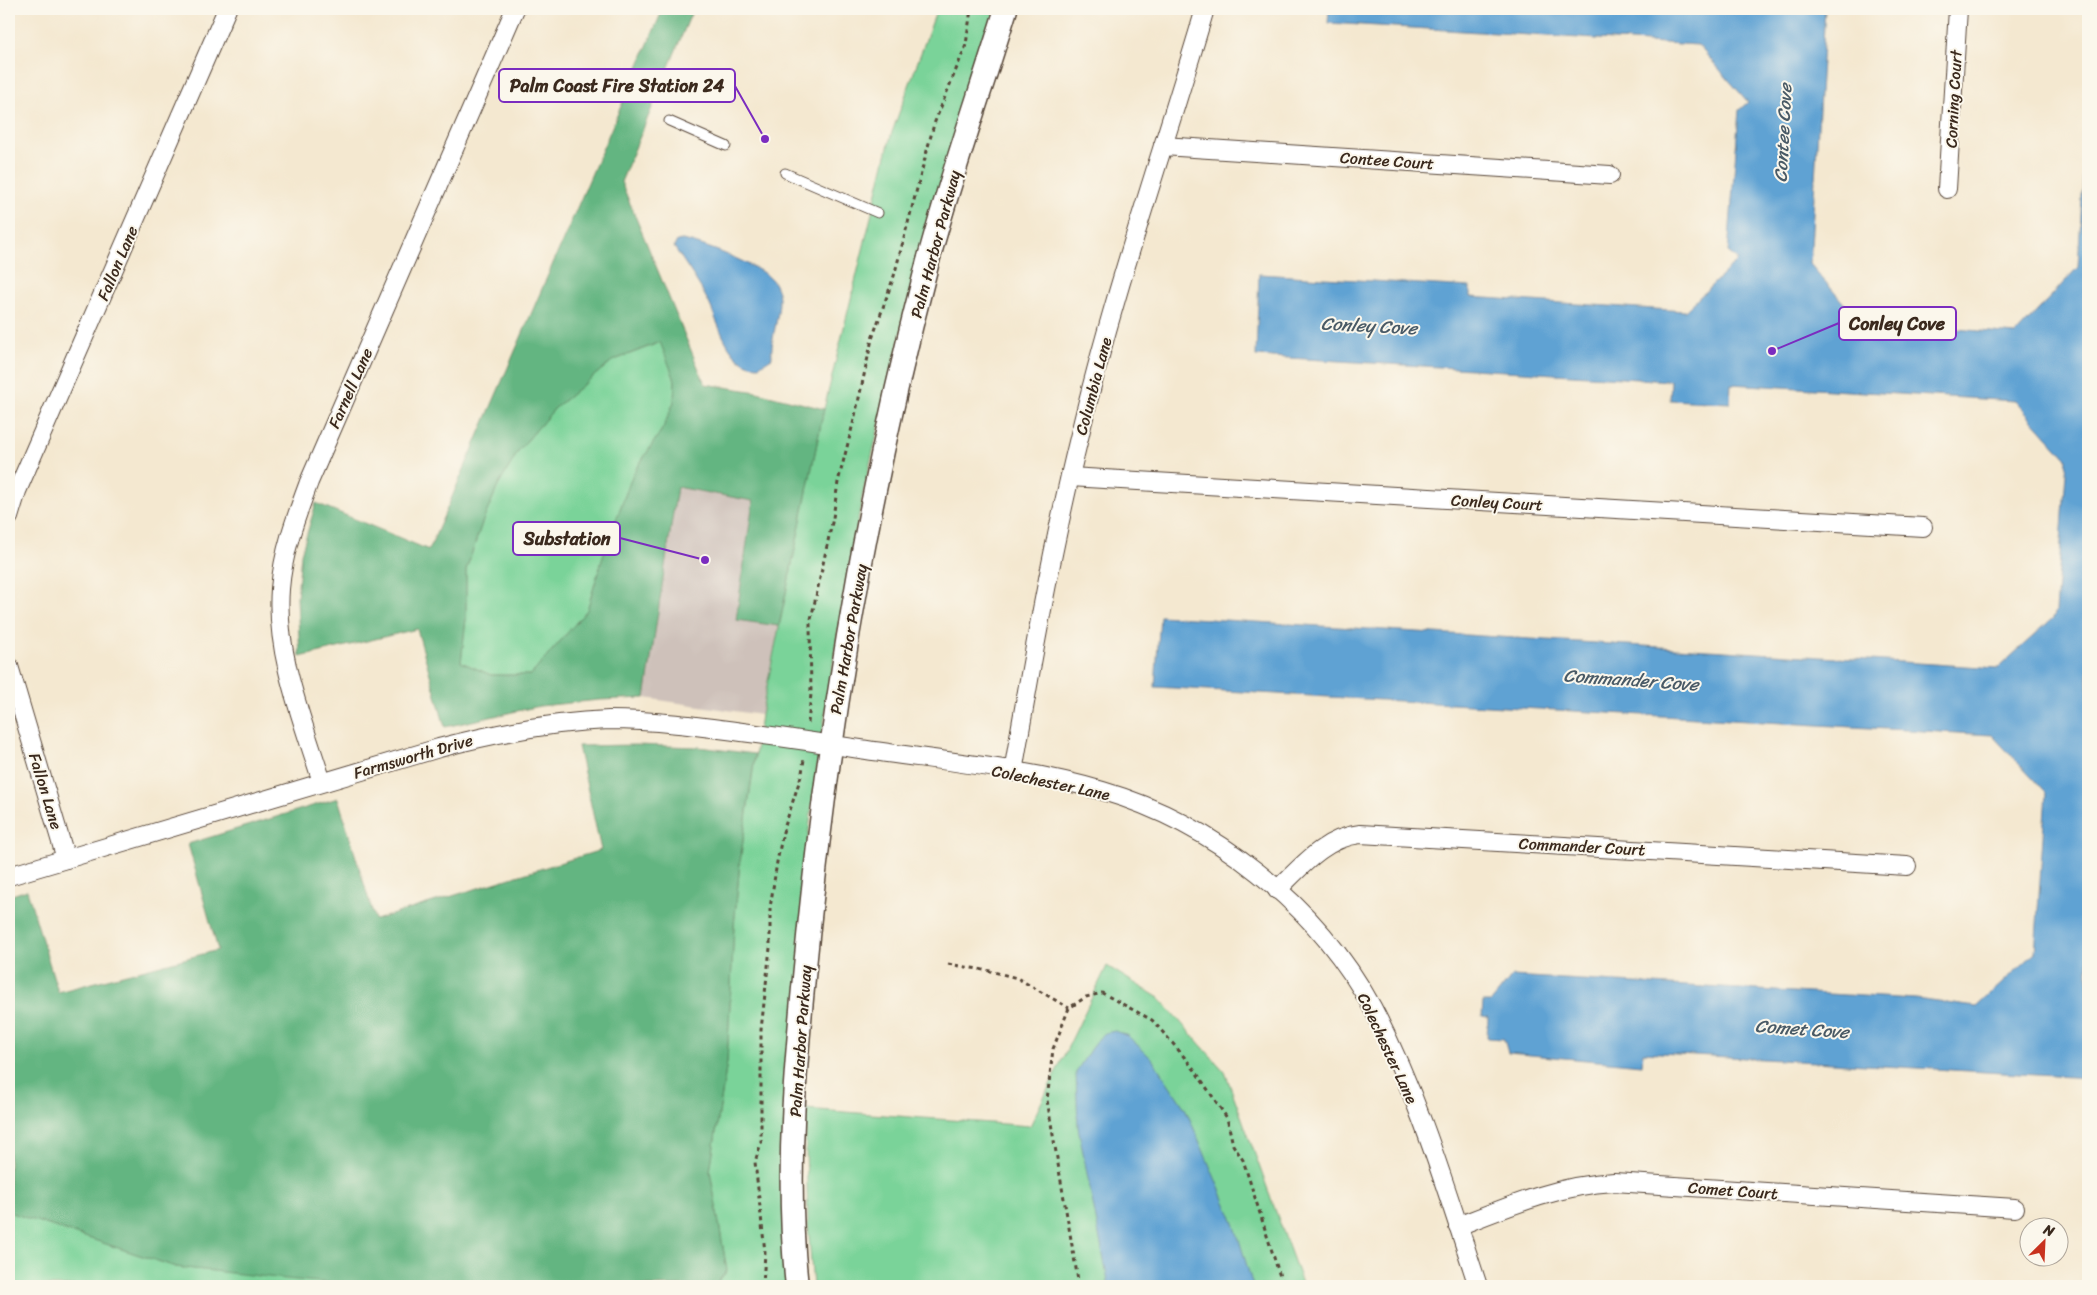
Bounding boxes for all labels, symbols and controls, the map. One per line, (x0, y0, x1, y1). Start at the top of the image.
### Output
street label: Corning Court (1936, 49, 1971, 149)
callout: Palm Coast Fire Station 24 (499, 69, 735, 102)
text: Palm Coast Fire Station 24 (510, 70, 725, 102)
water label: Contee Cove (1764, 81, 1802, 183)
street label: Contee Court (1339, 143, 1435, 178)
street label: Palm Harbor Parkway (902, 166, 969, 321)
street label: Fallon Lane (89, 221, 146, 305)
callout: Conley Cove (1839, 307, 1956, 340)
water label: Conley Cove (1320, 308, 1420, 345)
text: Conley Cove (1848, 308, 1946, 340)
street label: Columbia Lane (1066, 334, 1121, 438)
street label: Farnell Lane (320, 343, 381, 433)
street label: Conley Court (1450, 486, 1544, 519)
callout: Substation (513, 522, 620, 555)
text: Substation (522, 523, 611, 555)
street label: Palm Harbor Parkway (821, 561, 876, 717)
water label: Commander Cove (1563, 659, 1701, 701)
street label: Farmsworth Drive (350, 726, 476, 787)
street label: Fallon Lane (20, 749, 71, 833)
street label: Colechester Lane (989, 756, 1113, 809)
street label: Commander Court (1518, 829, 1646, 864)
street label: Palm Harbor Parkway (781, 963, 820, 1118)
street label: Colechester Lane (1349, 988, 1426, 1109)
water label: Comet Cove (1754, 1010, 1852, 1048)
street label: Comet Court (1687, 1173, 1779, 1208)
text: N (2039, 1217, 2059, 1244)
north arrow (2020, 1218, 2070, 1268)

